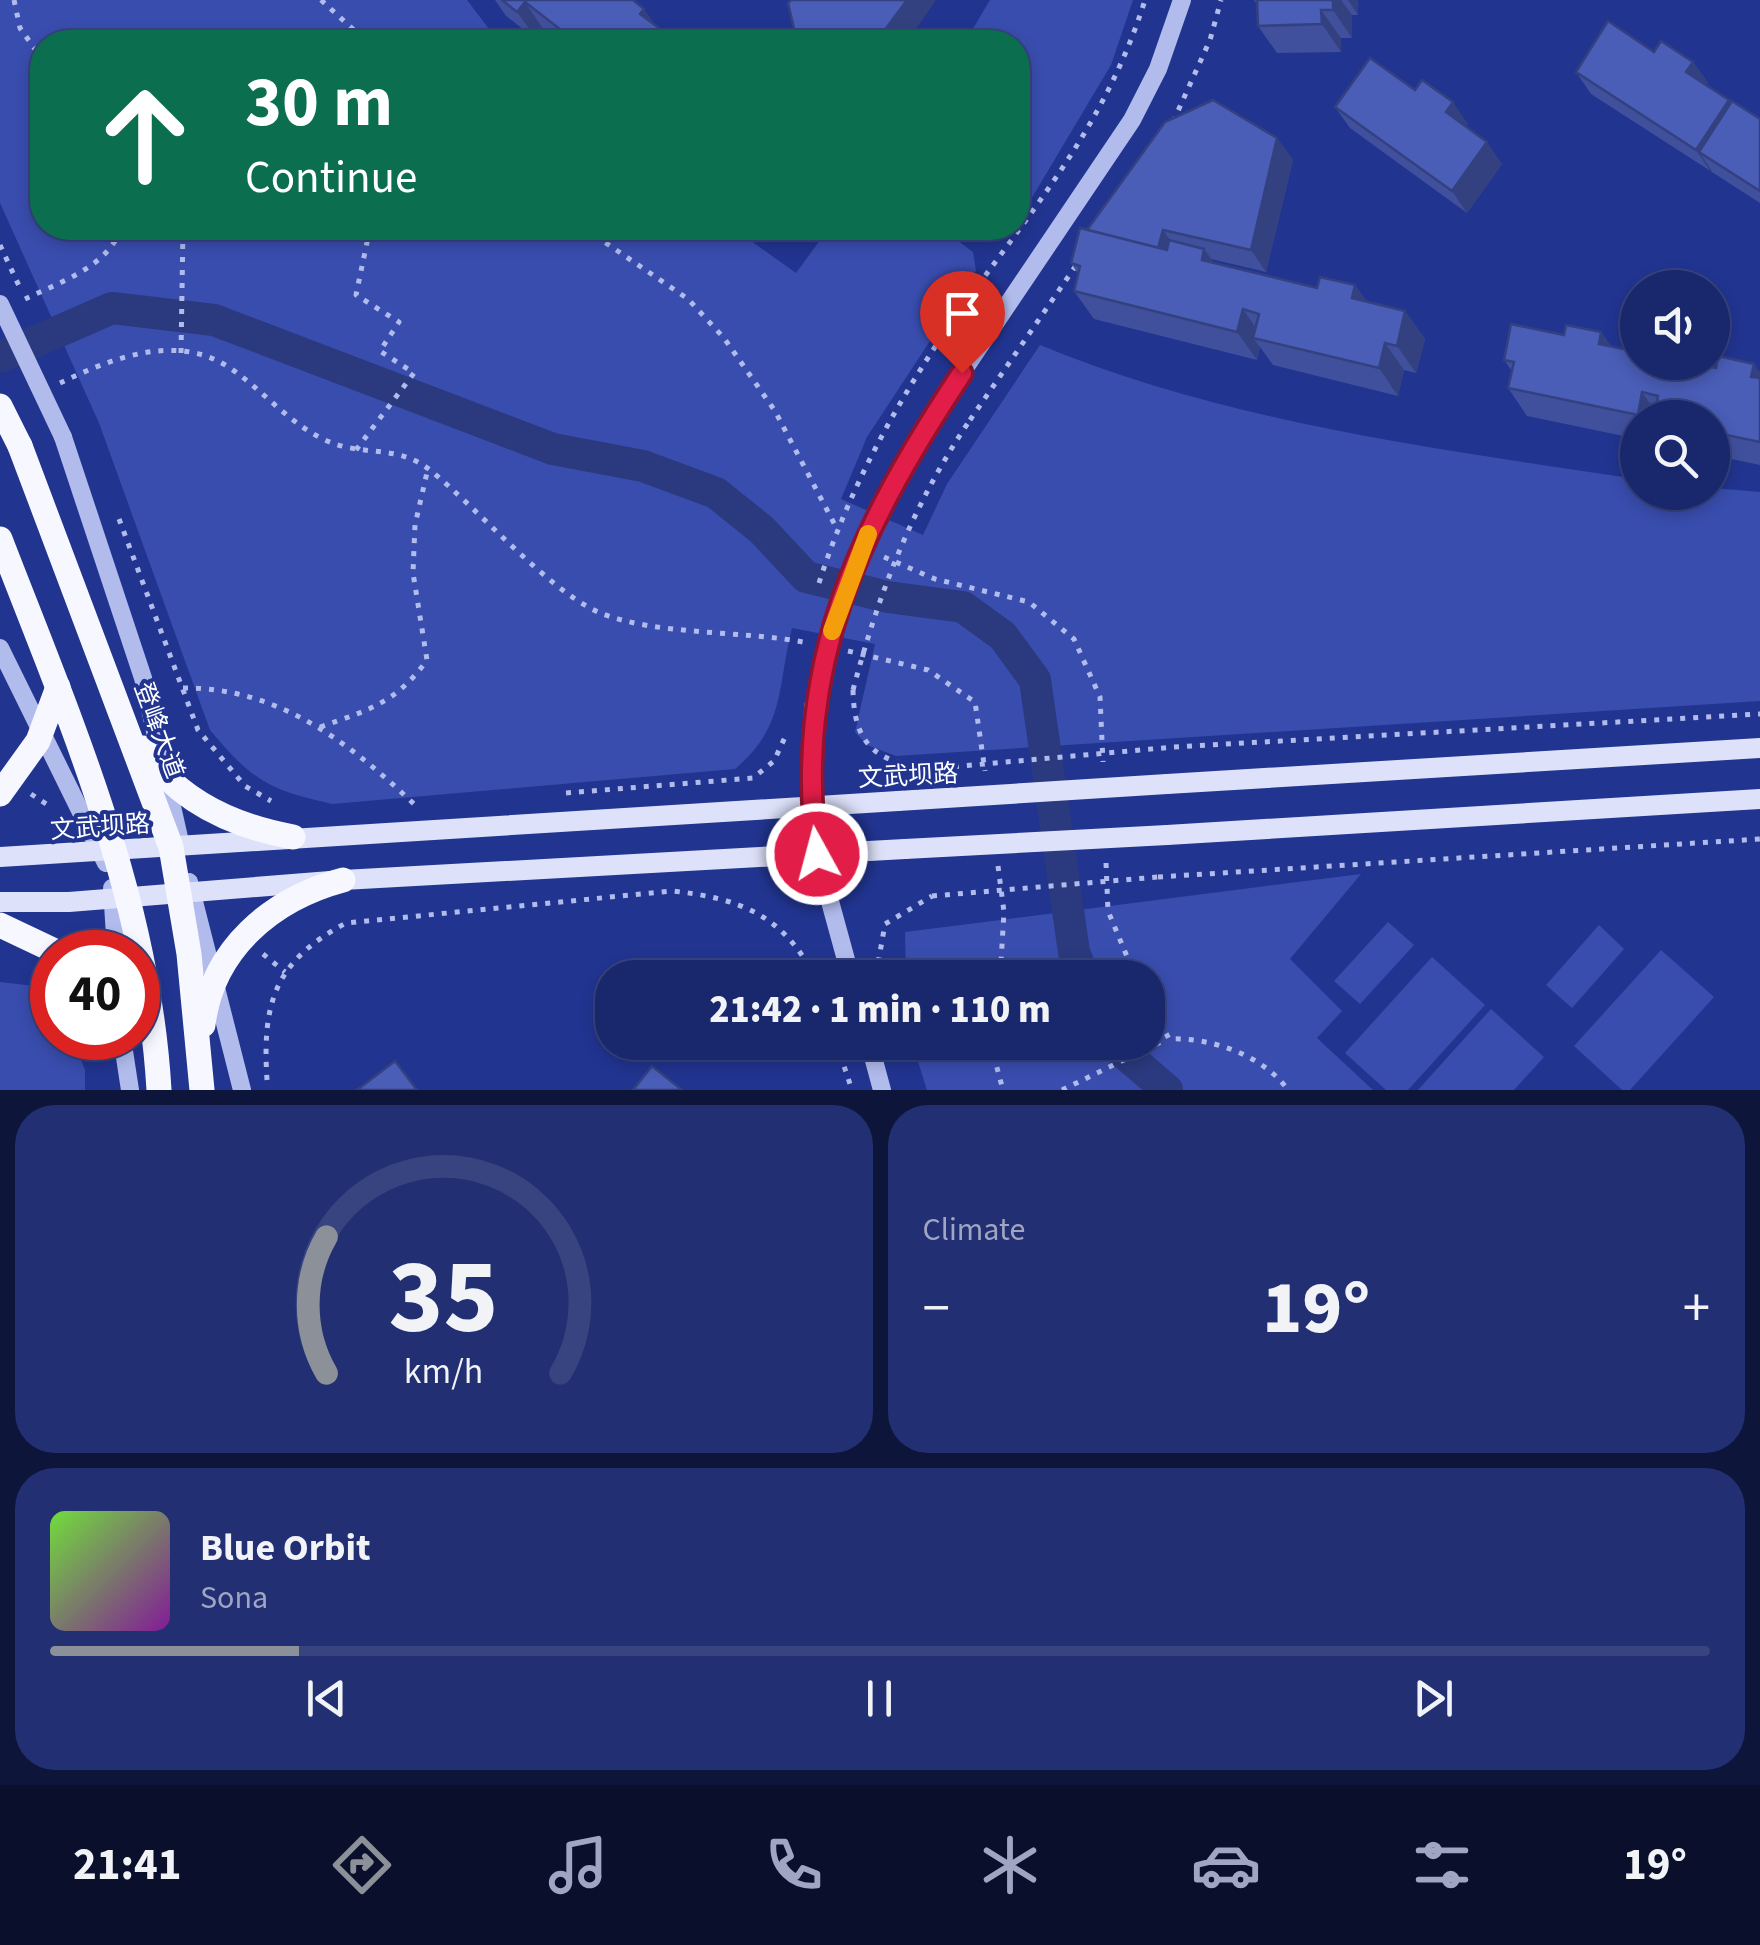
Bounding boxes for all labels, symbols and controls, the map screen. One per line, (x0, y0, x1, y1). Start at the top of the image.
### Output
text: 30 m (245, 53, 393, 153)
icon: ahead (80, 70, 210, 200)
text: Continue (245, 146, 417, 210)
map controls (1620, 270, 1730, 510)
button: sound (1620, 270, 1730, 380)
pin (920, 271, 1005, 374)
icon: arrive (935, 286, 990, 341)
button: search (1620, 400, 1730, 510)
street label: 登峰大道 (125, 677, 193, 783)
street label: 文武坝路 (857, 755, 959, 797)
position arrow (765, 802, 869, 906)
street label: 文武坝路 (49, 806, 151, 848)
speed limit sign: 40 (30, 930, 160, 1060)
text: 21:42 · 1 min · 110 m (709, 983, 1051, 1037)
text: Climate (923, 1207, 1025, 1253)
text: 35 (389, 1225, 499, 1373)
text: 19° (1262, 1255, 1370, 1362)
text: − (923, 1270, 950, 1348)
text: + (1683, 1270, 1710, 1348)
text: km/h (404, 1346, 483, 1397)
text: Blue Orbit (200, 1521, 371, 1575)
text: Sona (200, 1575, 268, 1621)
icon: previous (299, 1671, 354, 1726)
icon: pause (852, 1671, 907, 1726)
icon: next (1406, 1671, 1461, 1726)
icon: directions (327, 1830, 397, 1900)
icon: music (543, 1830, 613, 1900)
icon: phone (759, 1830, 829, 1900)
icon: climate (975, 1830, 1045, 1900)
icon: car (1191, 1830, 1261, 1900)
icon: filters (1407, 1830, 1477, 1900)
text: 21:41 (73, 1833, 182, 1897)
text: 19° (1623, 1833, 1687, 1897)

